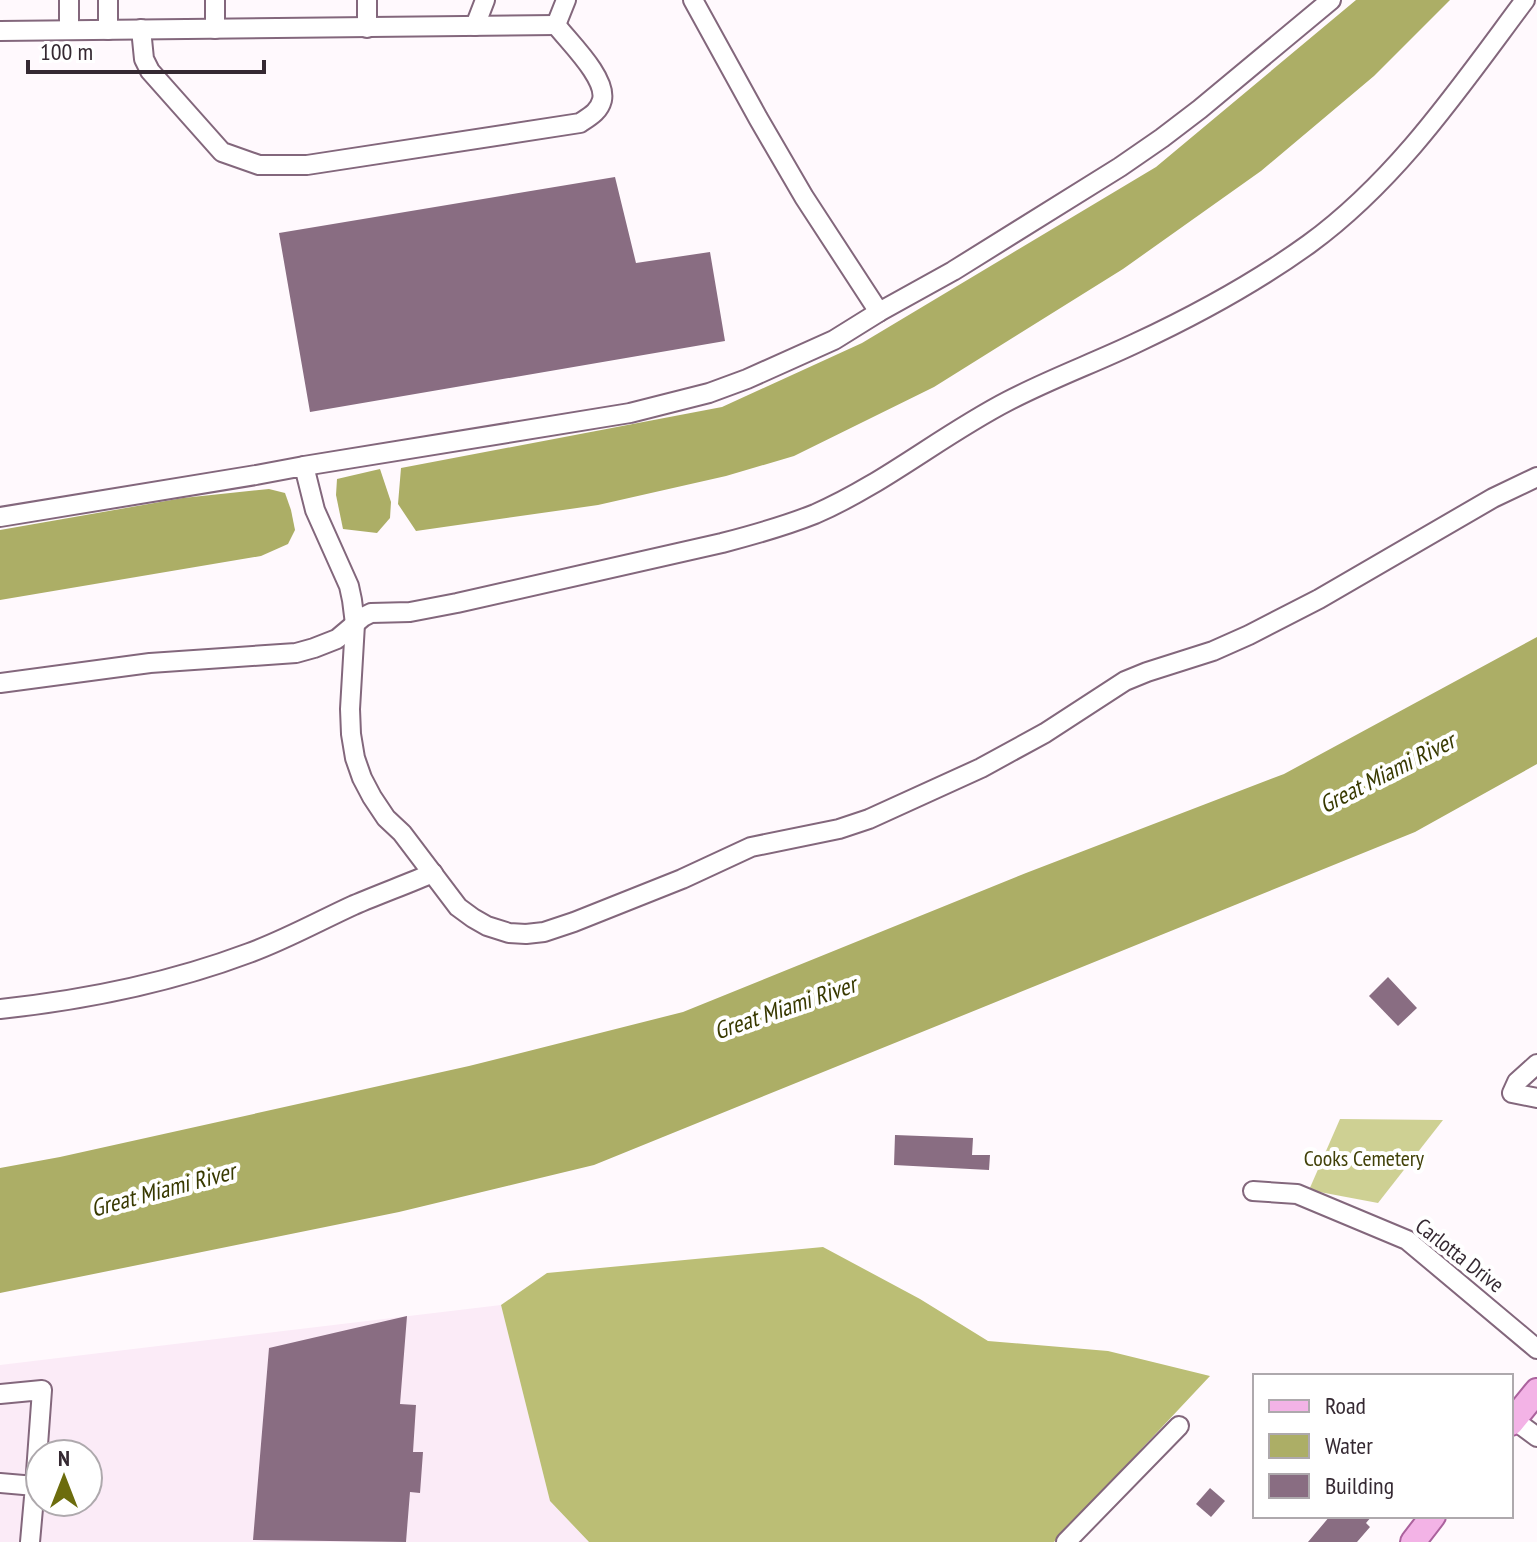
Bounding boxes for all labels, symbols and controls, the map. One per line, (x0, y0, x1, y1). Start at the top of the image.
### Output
scale bar (28, 24, 264, 74)
text: 100 m (40, 36, 93, 67)
water label: Great Miami River (1314, 724, 1463, 820)
water label: Great Miami River (710, 968, 863, 1046)
park label: Cooks Cemetery (1304, 1144, 1425, 1172)
water label: Great Miami River (87, 1154, 242, 1224)
street label: Carlotta Drive (1410, 1212, 1510, 1298)
legend (1253, 1374, 1513, 1518)
text: Road (1325, 1390, 1366, 1421)
text: Water (1325, 1430, 1373, 1461)
north arrow (24, 1438, 104, 1518)
text: N (58, 1444, 70, 1472)
text: Building (1325, 1470, 1394, 1501)

